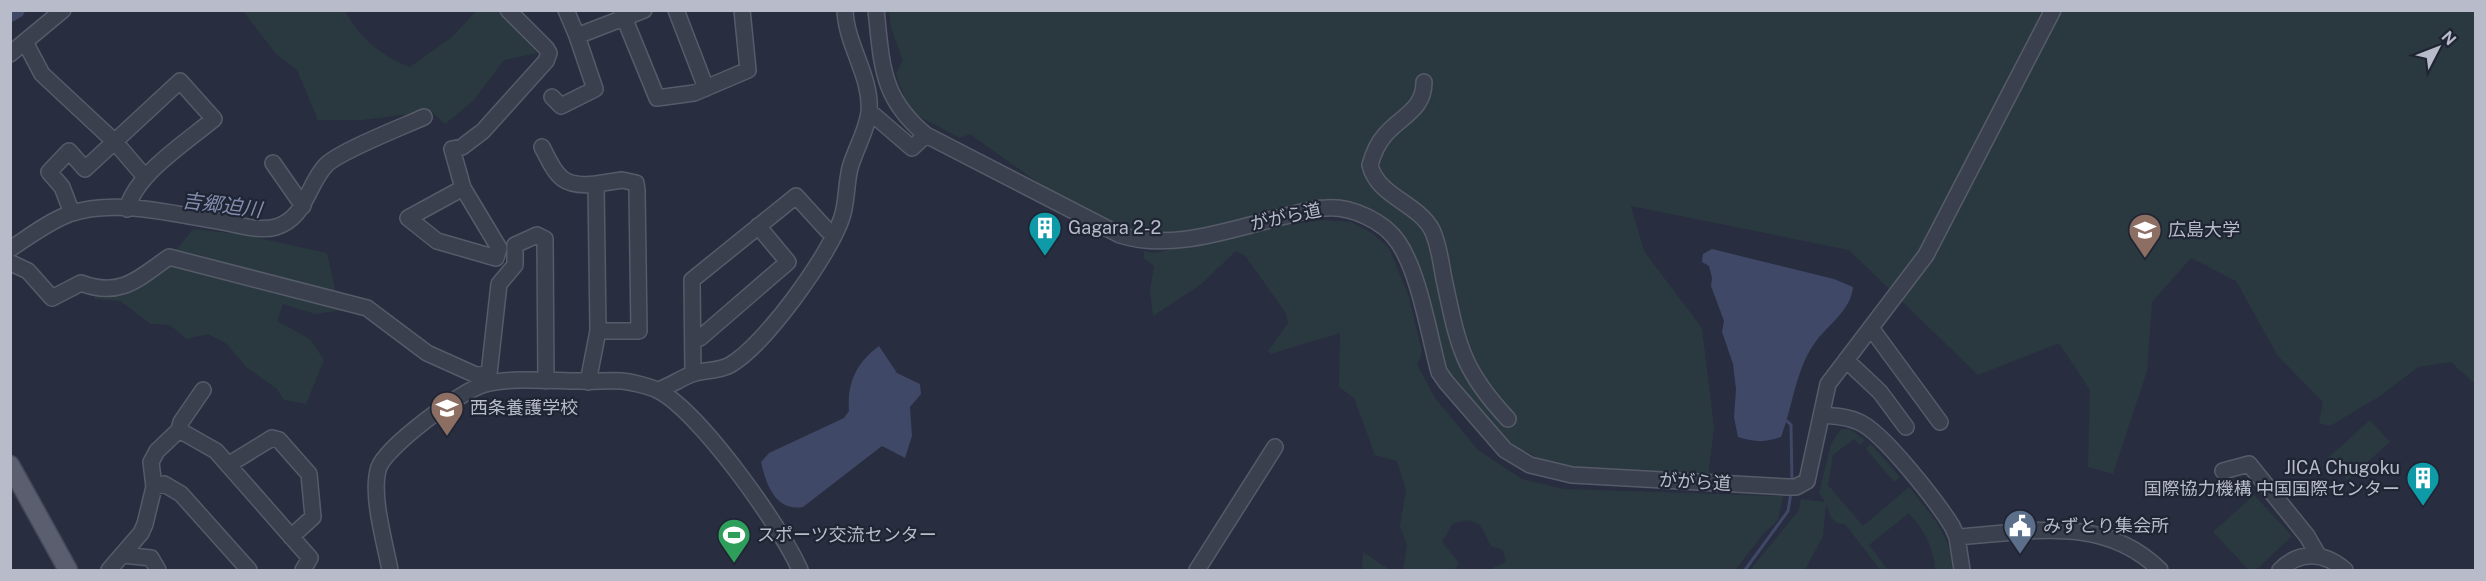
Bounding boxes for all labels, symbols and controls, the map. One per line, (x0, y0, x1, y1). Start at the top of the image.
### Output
north arrow (2408, 18, 2468, 78)
text: N (2438, 27, 2460, 49)
water label: 吉郷迫川 (181, 188, 265, 222)
street label: ががら道 (1248, 199, 1323, 234)
building icon: Gagara 2-2 (1027, 210, 1063, 257)
school or university icon: 広島大学 (2127, 212, 2163, 259)
place label: Gagara 2-2 (1068, 217, 1161, 238)
place label: 広島大学 (2168, 219, 2240, 240)
school or university icon: 西条養護学校 (429, 390, 465, 437)
place label: 西条養護学校 (470, 397, 578, 418)
place label: JICA Chugoku 国際協力機構 中国国際センター (2144, 457, 2400, 499)
building icon: JICA Chugoku 国際協力機構 中国国際センター (2405, 460, 2441, 507)
street label: ががら道 (1659, 469, 1732, 494)
public building icon: みずとり集会所 (2002, 508, 2038, 555)
place label: みずとり集会所 (2043, 515, 2169, 536)
sports icon: スポーツ交流センター (716, 517, 752, 564)
place label: スポーツ交流センター (757, 524, 937, 545)

